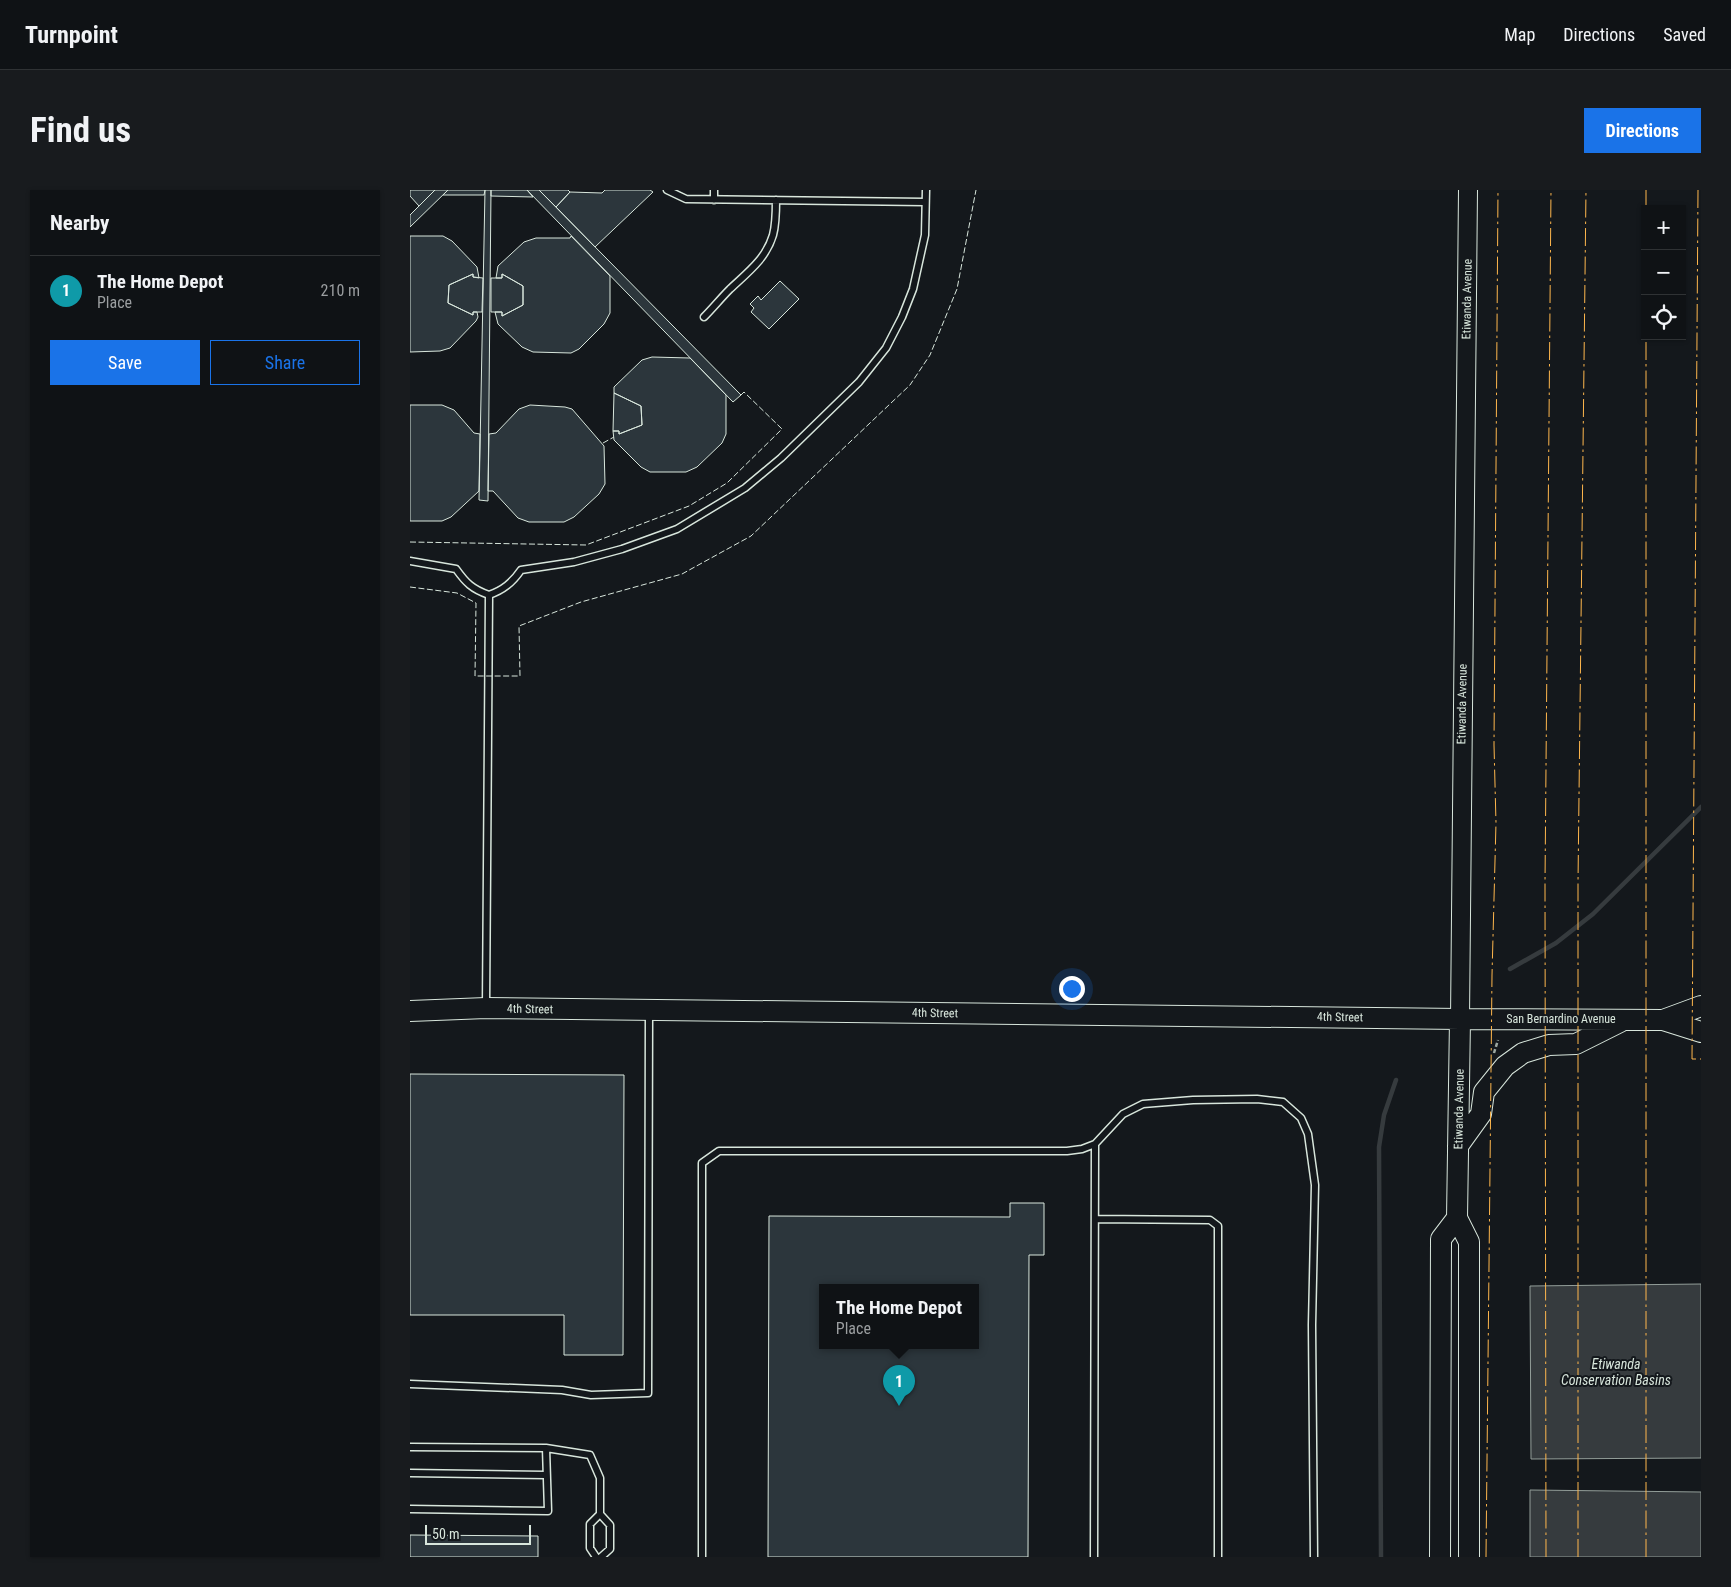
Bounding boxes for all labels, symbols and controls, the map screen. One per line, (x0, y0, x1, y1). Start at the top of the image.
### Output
text: Turnpoint (25, 21, 118, 49)
text: Map (1504, 24, 1535, 45)
text: Directions (1563, 24, 1635, 45)
text: Saved (1663, 24, 1706, 45)
button: Directions (1584, 108, 1701, 153)
text: Find us (30, 110, 131, 151)
map controls (1641, 205, 1686, 340)
button: + (1641, 205, 1686, 250)
text: Nearby (50, 211, 109, 235)
button: − (1641, 250, 1686, 295)
street label: Etiwanda Avenue (1459, 258, 1475, 339)
text: The Home Depot (97, 270, 223, 293)
text: 1 (62, 281, 70, 300)
text: 210 m (321, 281, 360, 300)
text: Place (97, 293, 132, 312)
button: locate (1641, 295, 1686, 340)
button: Save (50, 340, 200, 385)
button: Share (210, 340, 360, 385)
street label: Etiwanda Avenue (1454, 663, 1470, 744)
your location (1059, 976, 1085, 1002)
street label: 4th Street (507, 1002, 554, 1016)
street label: 4th Street (912, 1006, 959, 1020)
street label: 4th Street (1317, 1010, 1364, 1024)
street label: San Bernardino Avenue (1506, 1012, 1616, 1026)
street label: Etiwanda Avenue (1451, 1068, 1467, 1149)
popup (819, 1284, 979, 1349)
text: The Home Depot (836, 1296, 962, 1319)
text: Place (836, 1319, 871, 1338)
water label: Etiwanda Conservation Basins (1561, 1356, 1671, 1388)
pin: 1 (883, 1365, 915, 1406)
scale bar (425, 1522, 531, 1545)
text: 50 m (432, 1526, 460, 1542)

